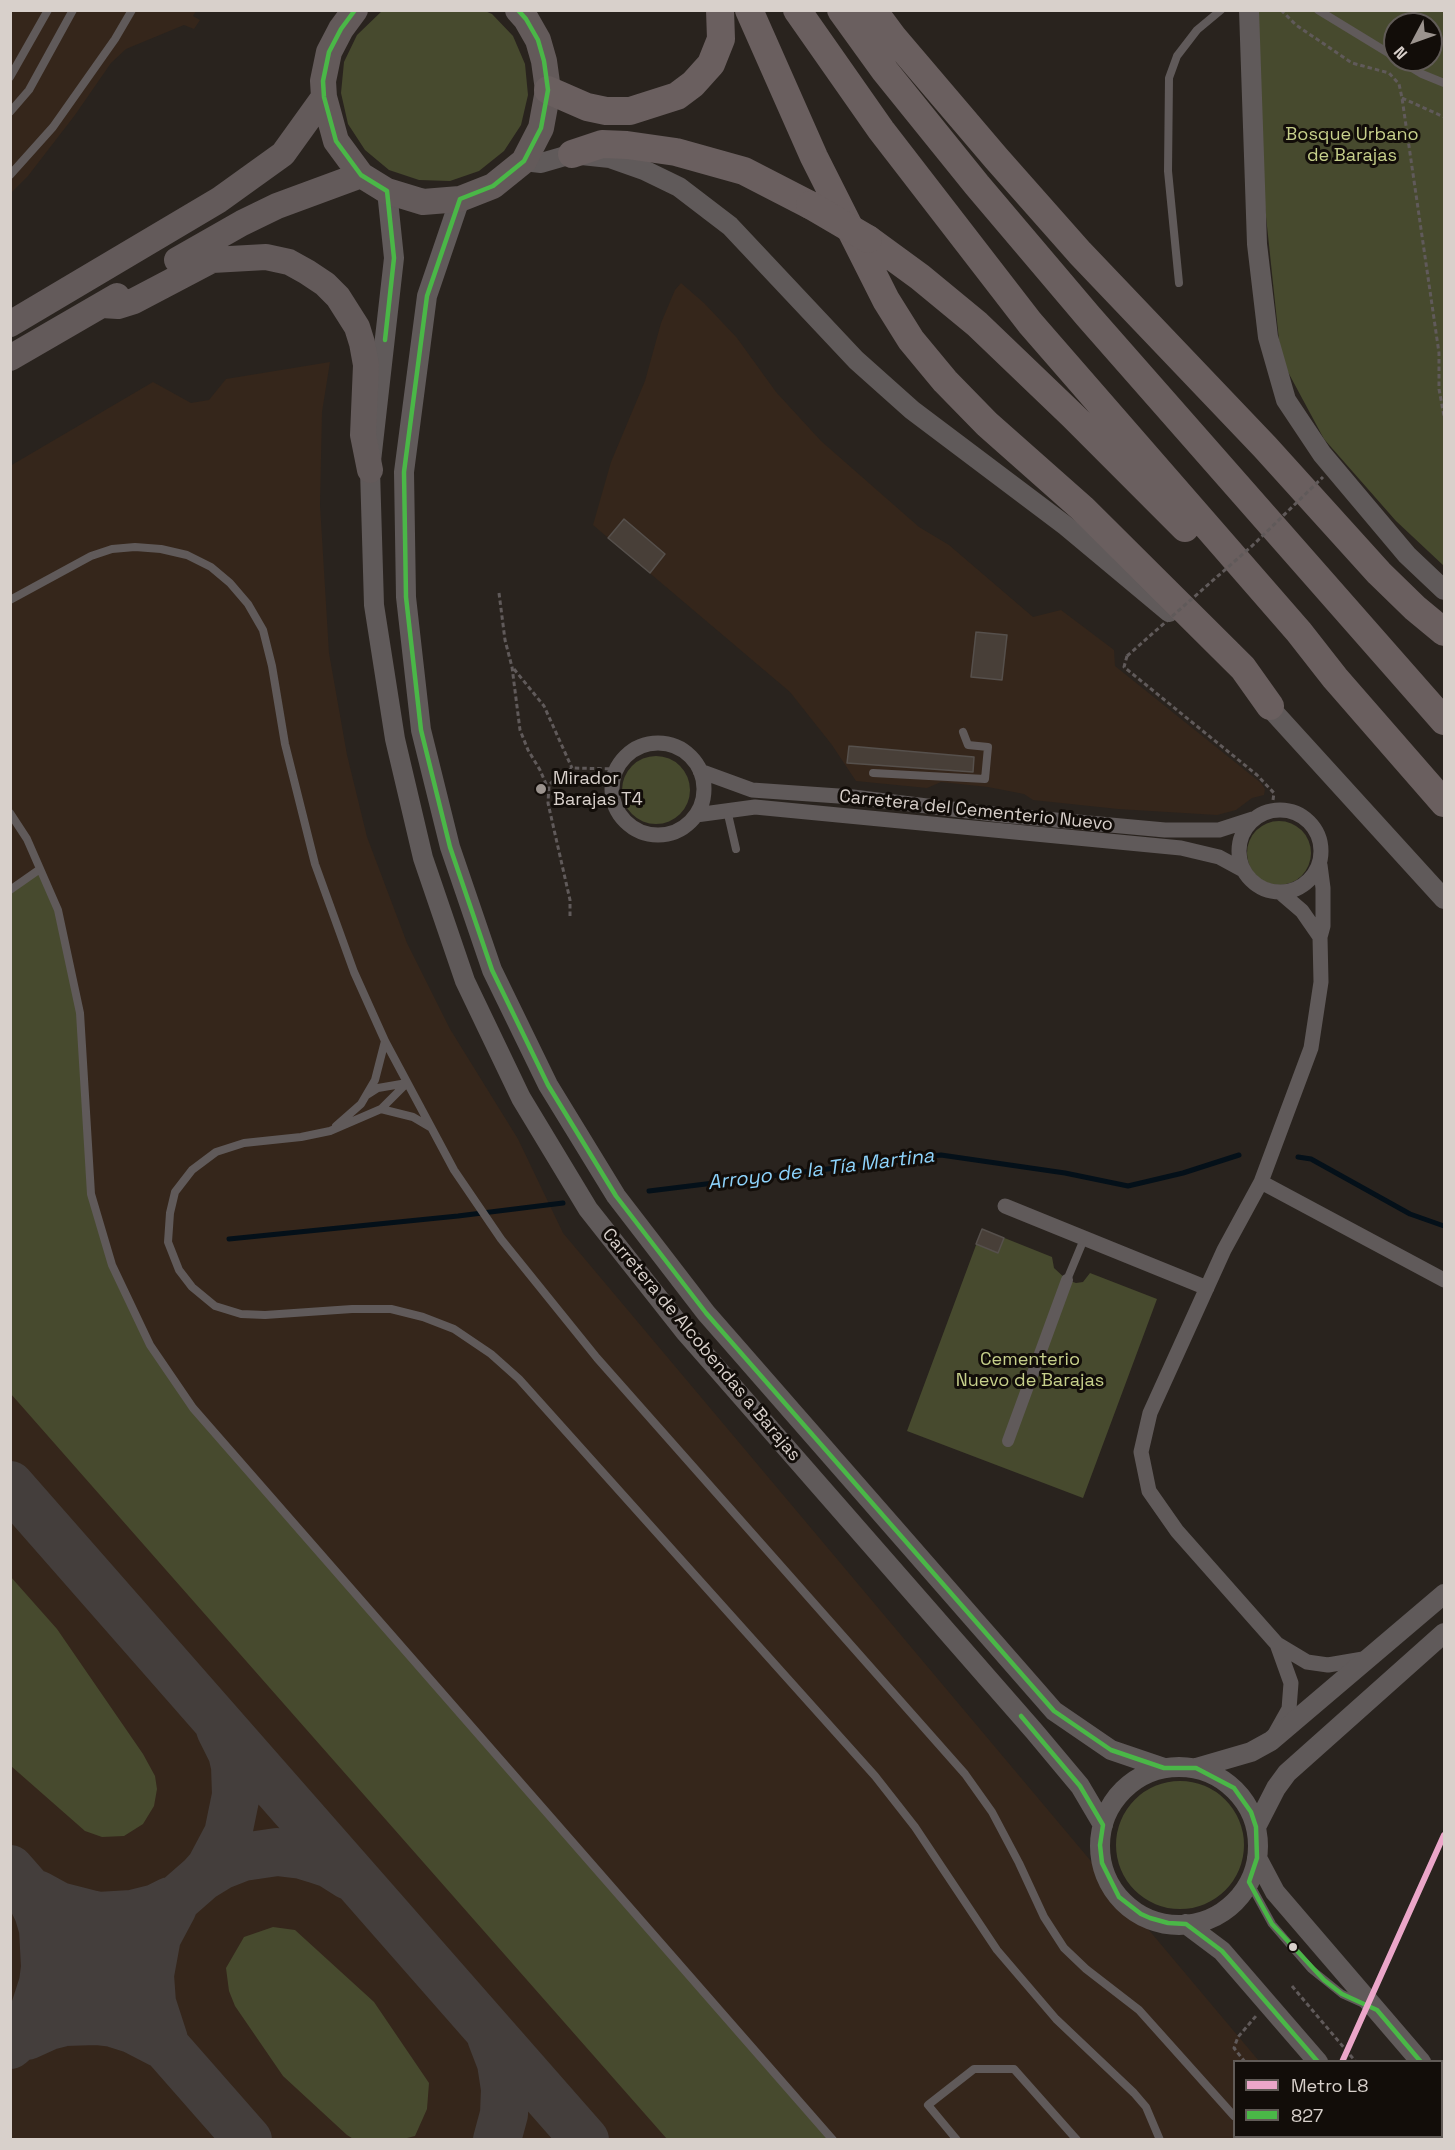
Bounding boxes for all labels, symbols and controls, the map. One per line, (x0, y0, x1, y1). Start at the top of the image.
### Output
north arrow (1383, 12, 1443, 72)
text: N (1389, 42, 1412, 64)
park label: Bosque Urbano de Barajas (1285, 124, 1419, 166)
place label: Mirador Barajas T4 (553, 768, 643, 810)
marker: Mirador Barajas T4 (534, 782, 548, 796)
street label: Carretera del Cementerio Nuevo (838, 786, 1114, 836)
water label: Arroyo de la Tía Martina (706, 1144, 936, 1196)
street label: Carretera de Alcobendas a Barajas (597, 1224, 805, 1466)
park label: Cementerio Nuevo de Barajas (956, 1349, 1104, 1392)
unlabelled marker (1287, 1941, 1299, 1953)
legend (1233, 2060, 1443, 2138)
text: Metro L8 (1291, 2074, 1368, 2097)
text: 827 (1291, 2104, 1323, 2127)

